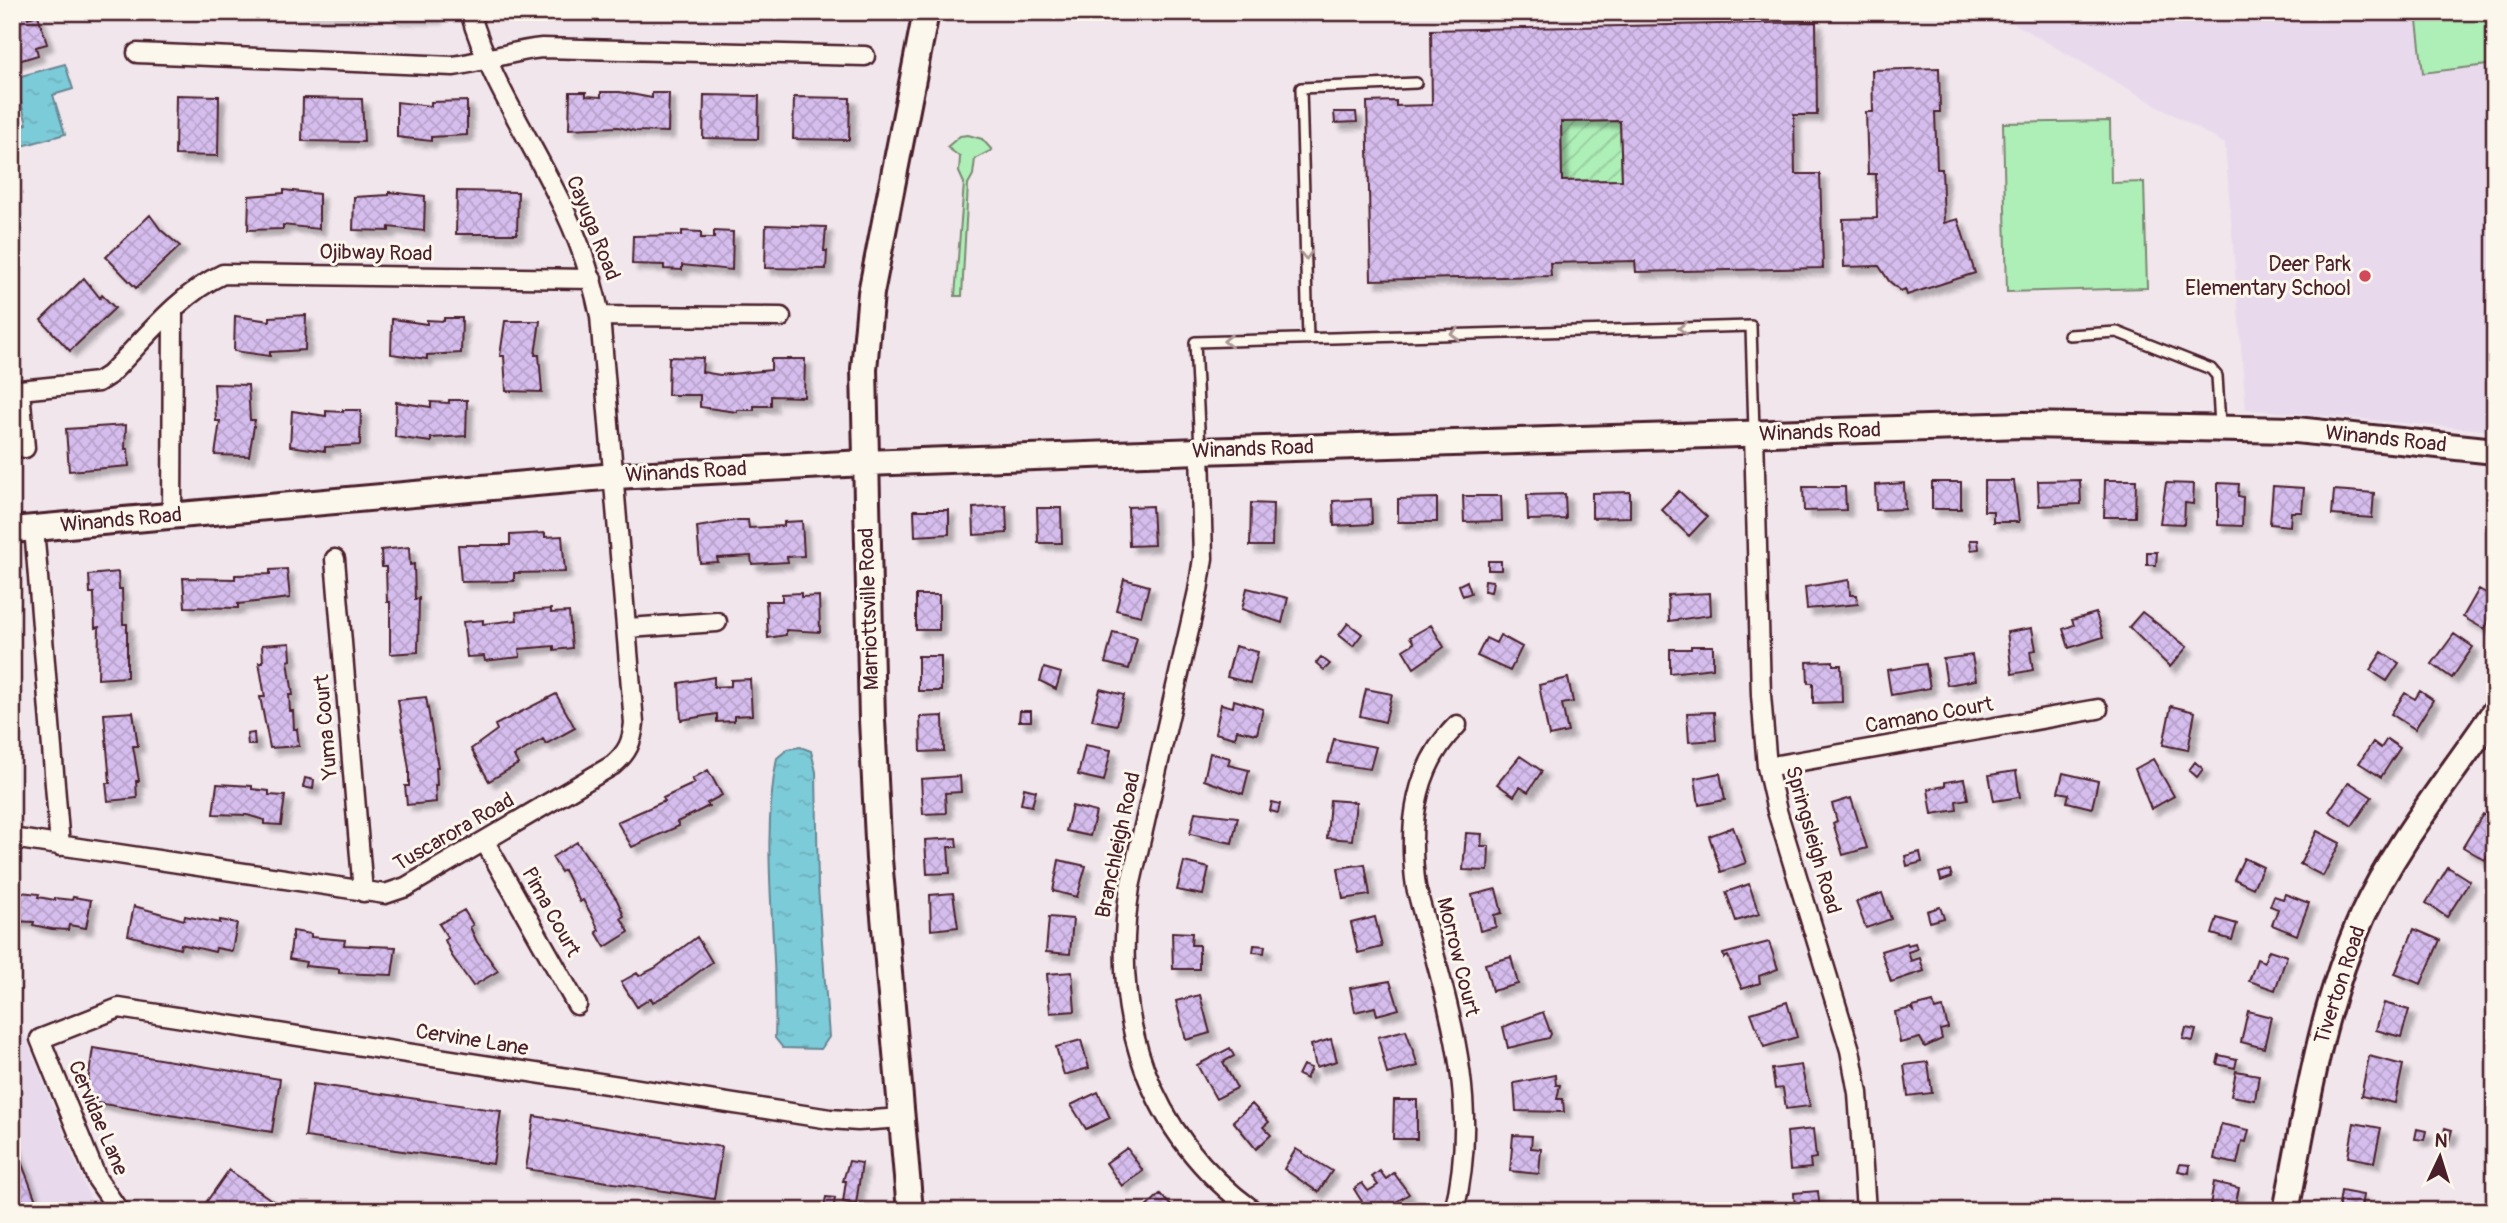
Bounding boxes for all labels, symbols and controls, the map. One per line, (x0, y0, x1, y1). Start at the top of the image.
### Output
street label: Cayuga Road (560, 172, 626, 284)
street label: Ojibway Road (319, 239, 433, 267)
one-way arrow (1298, 250, 1313, 261)
place label: Deer Park Elementary School (2185, 251, 2351, 302)
marker: Deer Park Elementary School (2357, 268, 2373, 284)
one-way arrow (1677, 320, 1688, 335)
one-way arrow (1450, 327, 1461, 342)
one-way arrow (1222, 334, 1233, 349)
street label: Winands Road (1759, 416, 1881, 448)
street label: Winands Road (2324, 419, 2448, 459)
street label: Winands Road (1192, 433, 1314, 465)
street label: Winands Road (624, 455, 748, 489)
street label: Winands Road (59, 501, 183, 539)
street label: Marriottsville Road (853, 527, 885, 691)
street label: Yuma Court (308, 673, 344, 782)
street label: Camano Court (1863, 690, 1996, 740)
street label: Springsleigh Road (1779, 763, 1847, 917)
street label: Branchleigh Road (1089, 769, 1147, 921)
street label: Tuscarora Road (389, 787, 519, 877)
street label: Pima Court (515, 862, 587, 962)
street label: Morrow Court (1430, 895, 1486, 1020)
street label: Tiverton Road (2308, 922, 2372, 1048)
street label: Cervine Lane (414, 1018, 531, 1062)
street label: Cervidae Lane (62, 1056, 135, 1180)
north arrow (2406, 1122, 2476, 1192)
text: N (2434, 1129, 2449, 1153)

